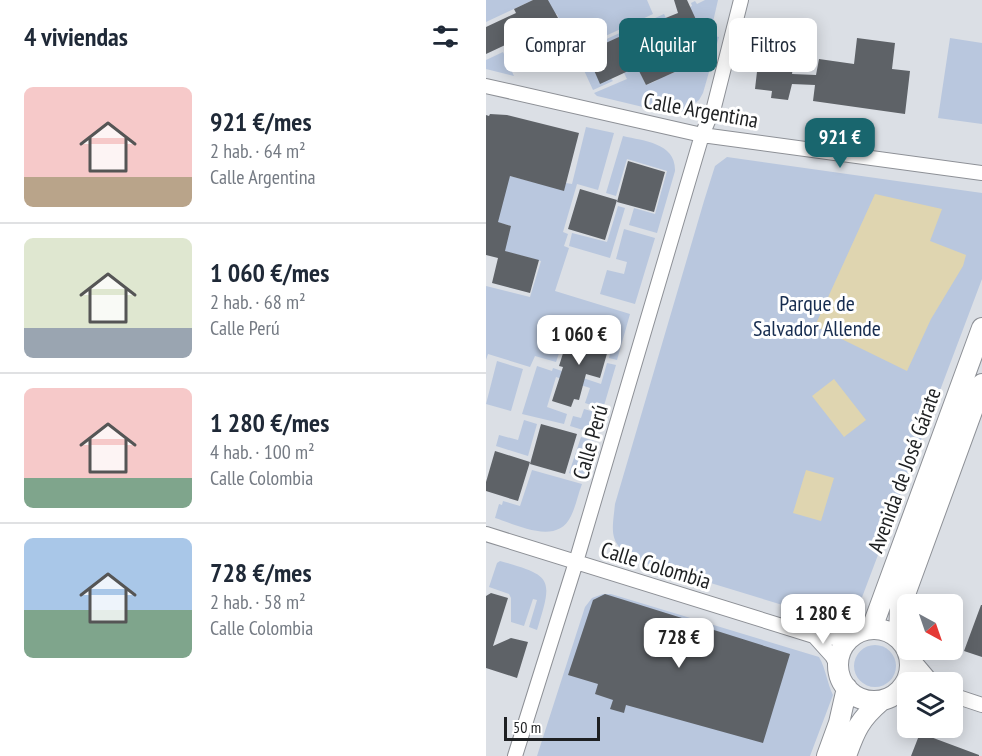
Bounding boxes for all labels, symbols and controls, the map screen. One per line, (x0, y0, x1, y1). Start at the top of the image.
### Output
chip: Comprar (504, 18, 607, 72)
chip: Alquilar (619, 18, 717, 72)
chip: Filtros (729, 18, 817, 72)
text: 4 viviendas (24, 20, 128, 53)
icon: filters (429, 20, 462, 53)
street label: Calle Argentina (641, 86, 761, 134)
text: 921 €/mes (210, 105, 312, 138)
icon: home (72, 111, 144, 183)
pin: 921 € (798, 118, 882, 169)
text: 921 € (819, 124, 861, 150)
text: 2 hab. · 64 m² (210, 138, 306, 164)
text: Calle Argentina (210, 164, 315, 190)
text: 1 060 €/mes (210, 256, 329, 289)
icon: home (72, 262, 144, 334)
text: 2 hab. · 68 m² (210, 289, 306, 315)
park label: Parque de Salvador Allende (753, 289, 881, 342)
text: Calle Perú (210, 315, 280, 341)
pin: 1 060 € (524, 315, 634, 366)
text: 1 060 € (551, 321, 607, 347)
street label: Avenida de José Gárate (861, 384, 947, 556)
street label: Calle Perú (566, 401, 614, 483)
text: 1 280 €/mes (210, 406, 329, 439)
icon: home (72, 412, 144, 484)
text: 4 hab. · 100 m² (210, 439, 315, 465)
text: Calle Colombia (210, 465, 313, 491)
street label: Calle Colombia (598, 535, 714, 595)
text: 728 €/mes (210, 556, 312, 589)
icon: home (72, 562, 144, 634)
text: 2 hab. · 58 m² (210, 589, 306, 615)
pin: 1 280 € (768, 594, 878, 645)
north arrow (897, 594, 963, 660)
map controls (897, 594, 963, 738)
text: 1 280 € (795, 600, 851, 626)
text: Calle Colombia (210, 615, 313, 641)
pin: 728 € (637, 618, 721, 669)
text: 728 € (658, 624, 700, 650)
button: layers (897, 672, 963, 738)
scale bar (504, 714, 600, 742)
text: 50 m (513, 717, 541, 737)

